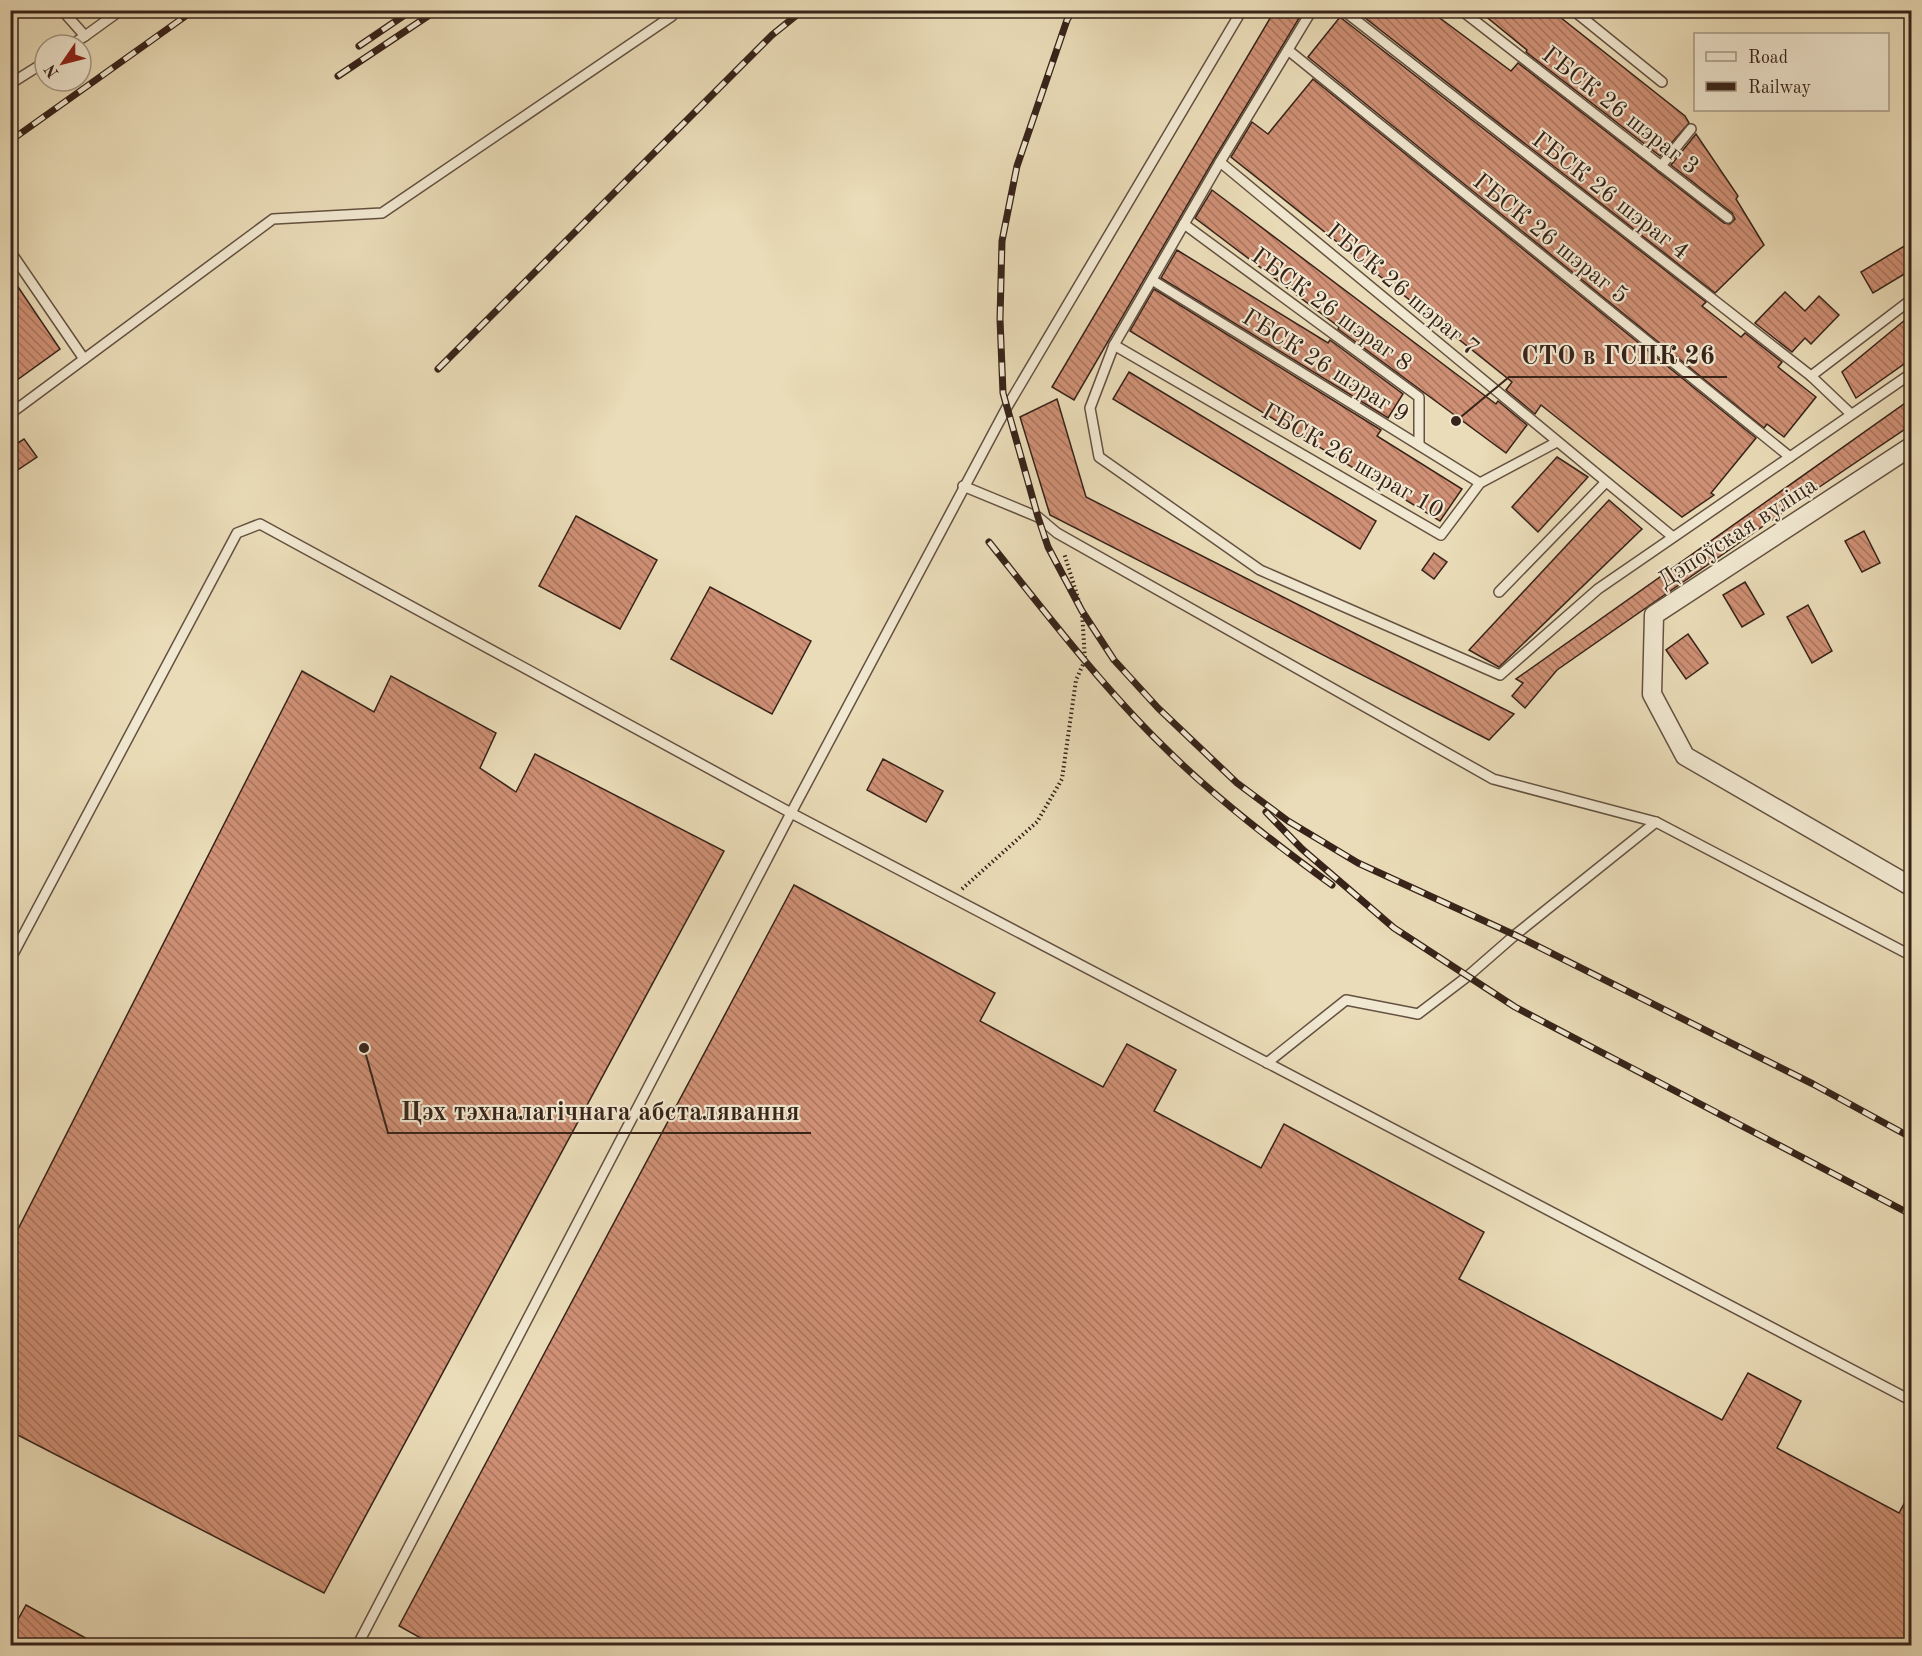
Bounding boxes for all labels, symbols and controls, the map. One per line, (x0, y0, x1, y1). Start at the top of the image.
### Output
north arrow (33, 33, 93, 93)
legend (1694, 33, 1889, 111)
street label: ГБСК 26 шэраг 3 (1537, 43, 1703, 180)
text: Road (1748, 49, 1788, 67)
text: N (42, 60, 62, 80)
text: Railway (1748, 79, 1811, 97)
street label: ГБСК 26 шэраг 4 (1527, 128, 1693, 265)
street label: ГБСК 26 шэраг 5 (1468, 170, 1632, 309)
street label: ГБСК 26 шэраг 7 (1321, 220, 1483, 361)
street label: ГБСК 26 шэраг 8 (1246, 245, 1415, 377)
street label: ГБСК 26 шэраг 9 (1237, 306, 1413, 428)
callout: СТО в ГСПК 26 (1509, 333, 1727, 377)
text: СТО в ГСПК 26 (1521, 344, 1715, 370)
street label: ГБСК 26 шэраг 10 (1257, 400, 1447, 524)
street label: Дэпоўская вуліца (1654, 473, 1822, 594)
callout: Цэх тэхналагічнага абсталявання (388, 1089, 811, 1133)
text: Цэх тэхналагічнага абсталявання (400, 1100, 800, 1126)

